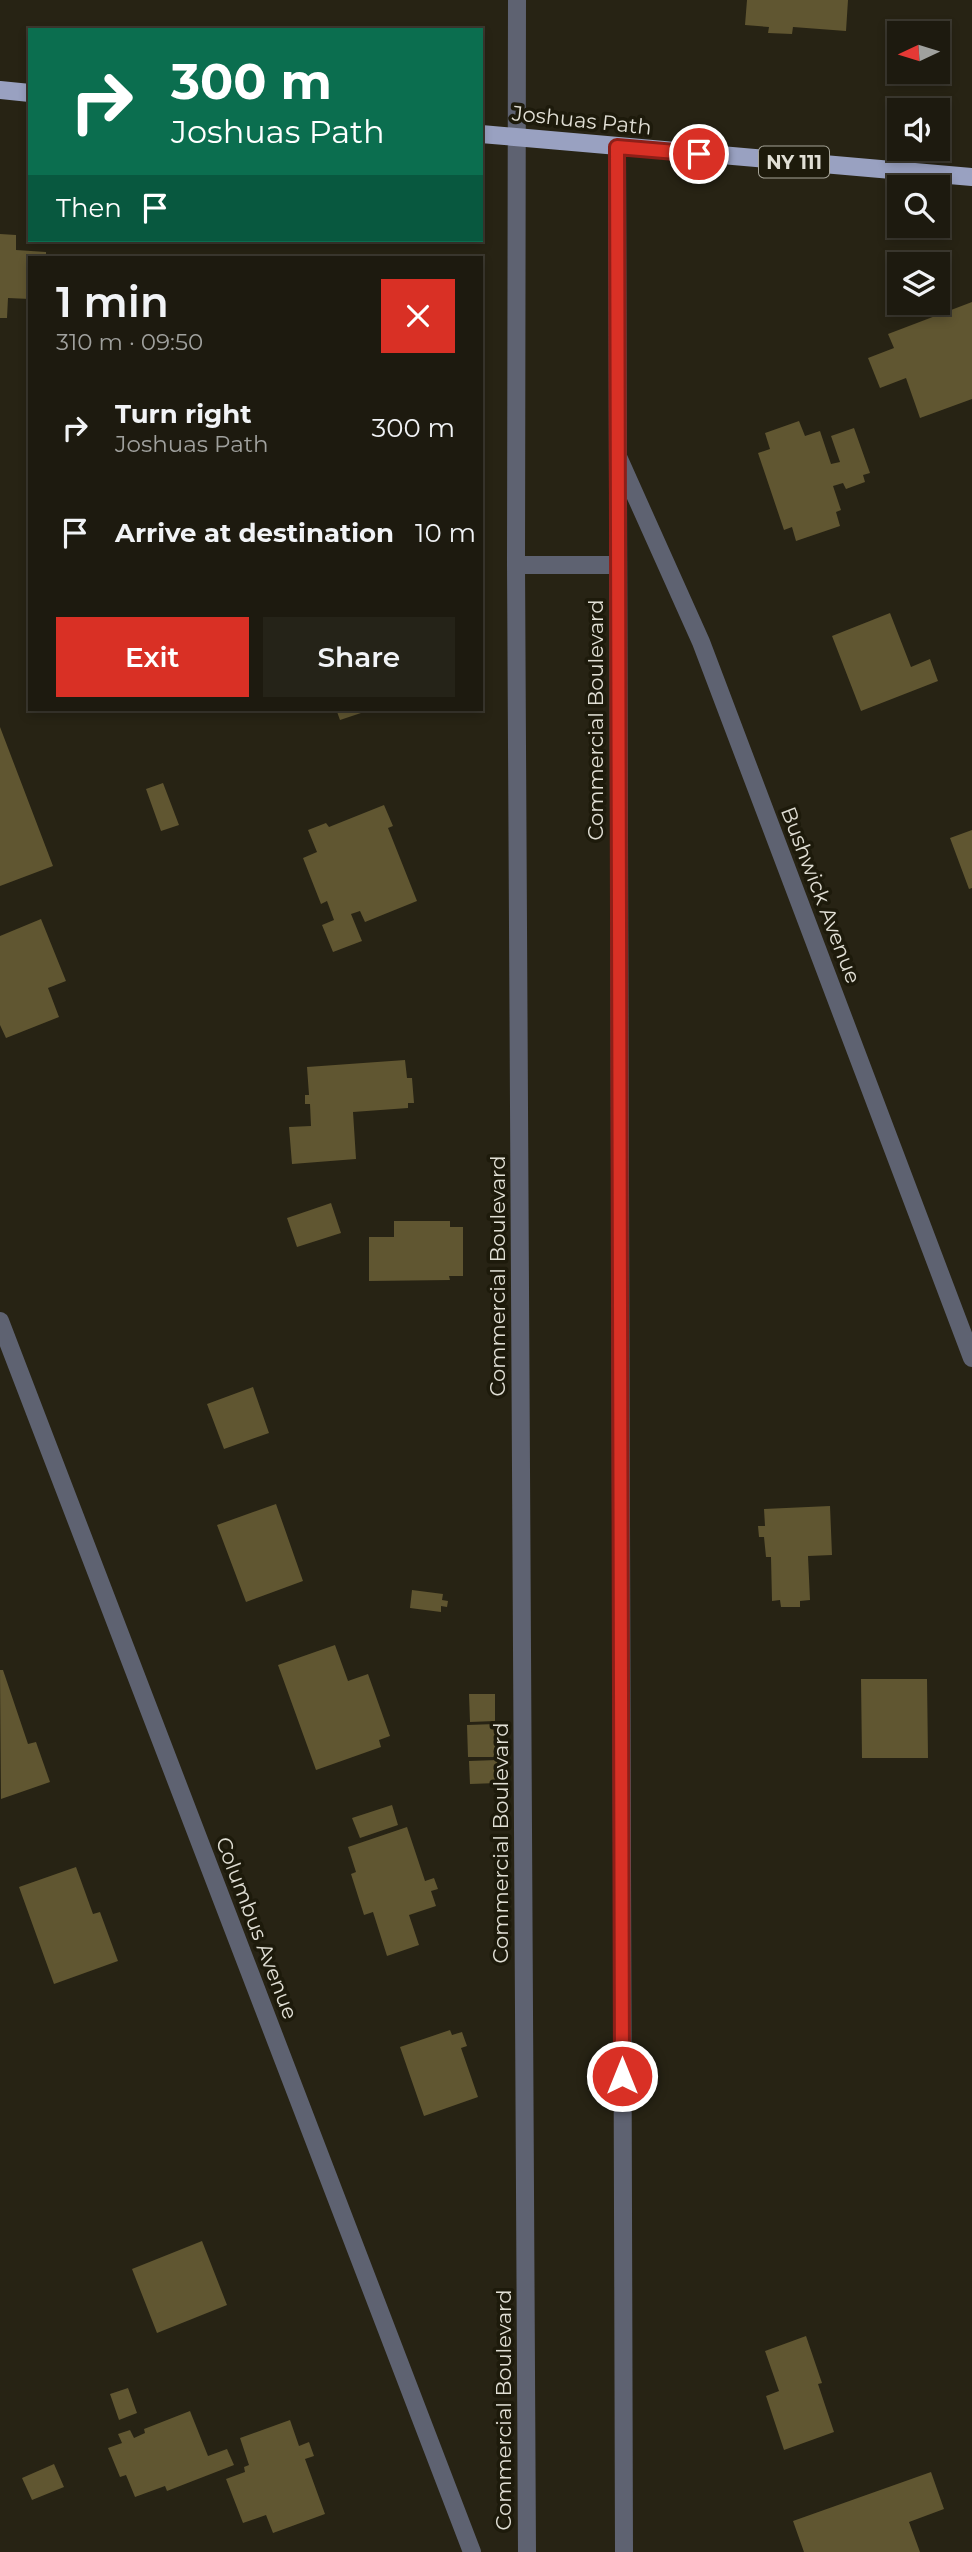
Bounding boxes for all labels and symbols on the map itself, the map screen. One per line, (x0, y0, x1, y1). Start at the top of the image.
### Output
north arrow (887, 21, 950, 84)
street label: Joshuas Path (510, 100, 653, 140)
pin (669, 124, 729, 184)
road number: NY 111 (759, 146, 829, 178)
street label: Commercial Boulevard (583, 600, 608, 840)
street label: Bushwick Avenue (776, 803, 866, 987)
street label: Commercial Boulevard (485, 1156, 510, 1396)
street label: Commercial Boulevard (488, 1723, 513, 1963)
street label: Columbus Avenue (211, 1833, 303, 2023)
position arrow (585, 2039, 659, 2113)
street label: Commercial Boulevard (491, 2290, 516, 2530)

